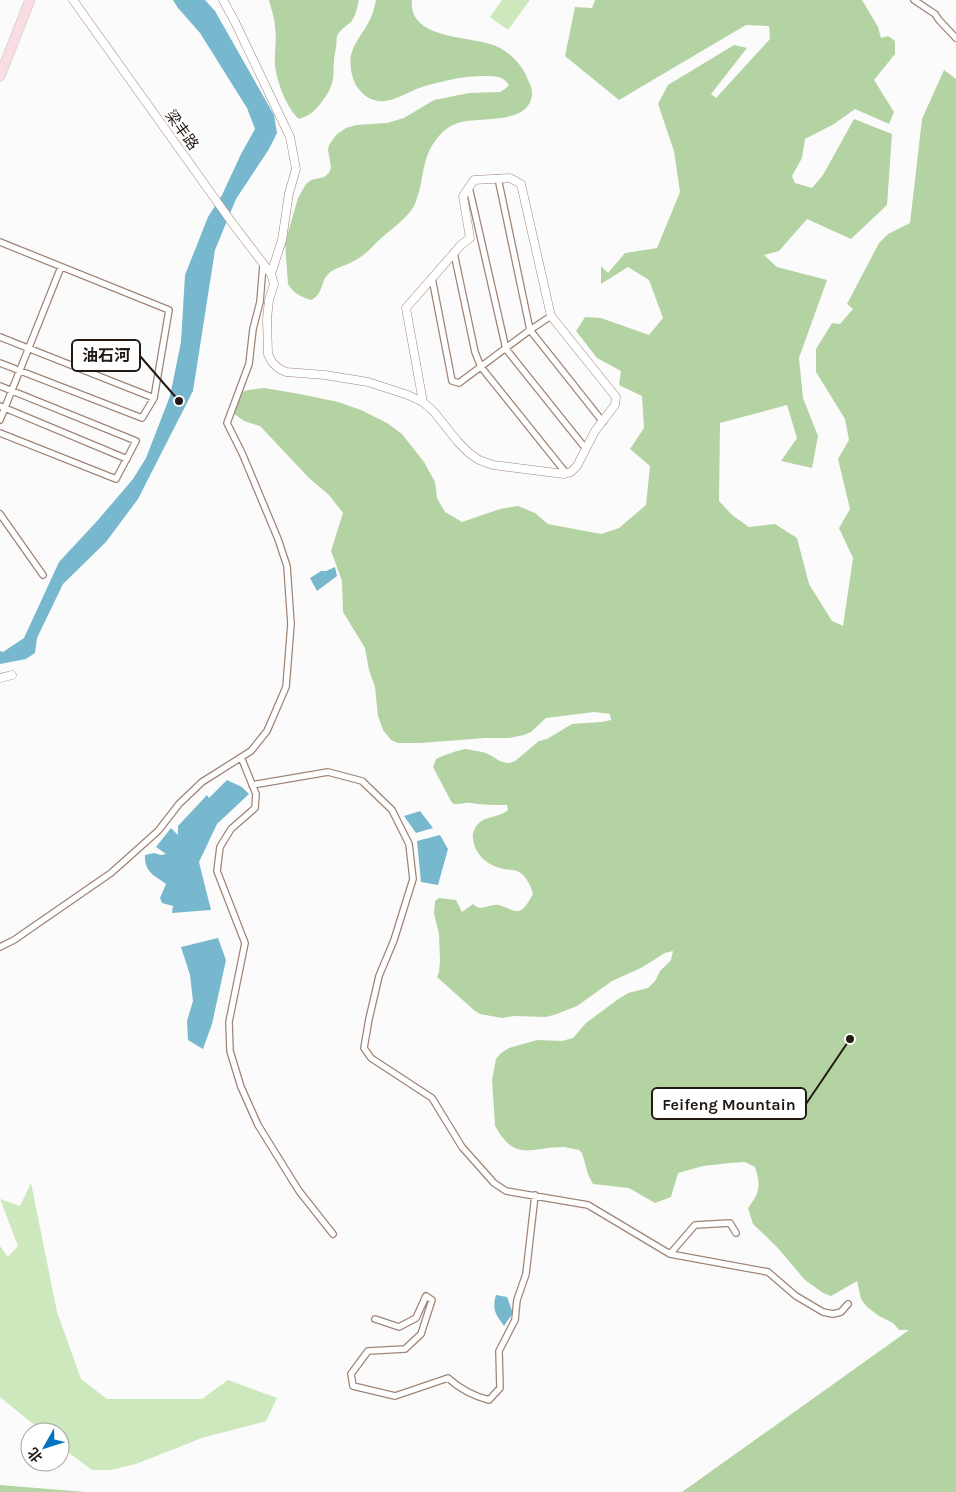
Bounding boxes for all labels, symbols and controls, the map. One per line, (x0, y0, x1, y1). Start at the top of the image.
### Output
street label: 梁丰路 (161, 107, 203, 153)
callout: 油石河 (72, 340, 140, 371)
text: 油石河 (82, 346, 130, 365)
callout: Feifeng Mountain (652, 1088, 806, 1119)
text: Feifeng Mountain (662, 1095, 796, 1114)
north arrow (20, 1422, 70, 1472)
text: 北 (24, 1444, 46, 1466)

